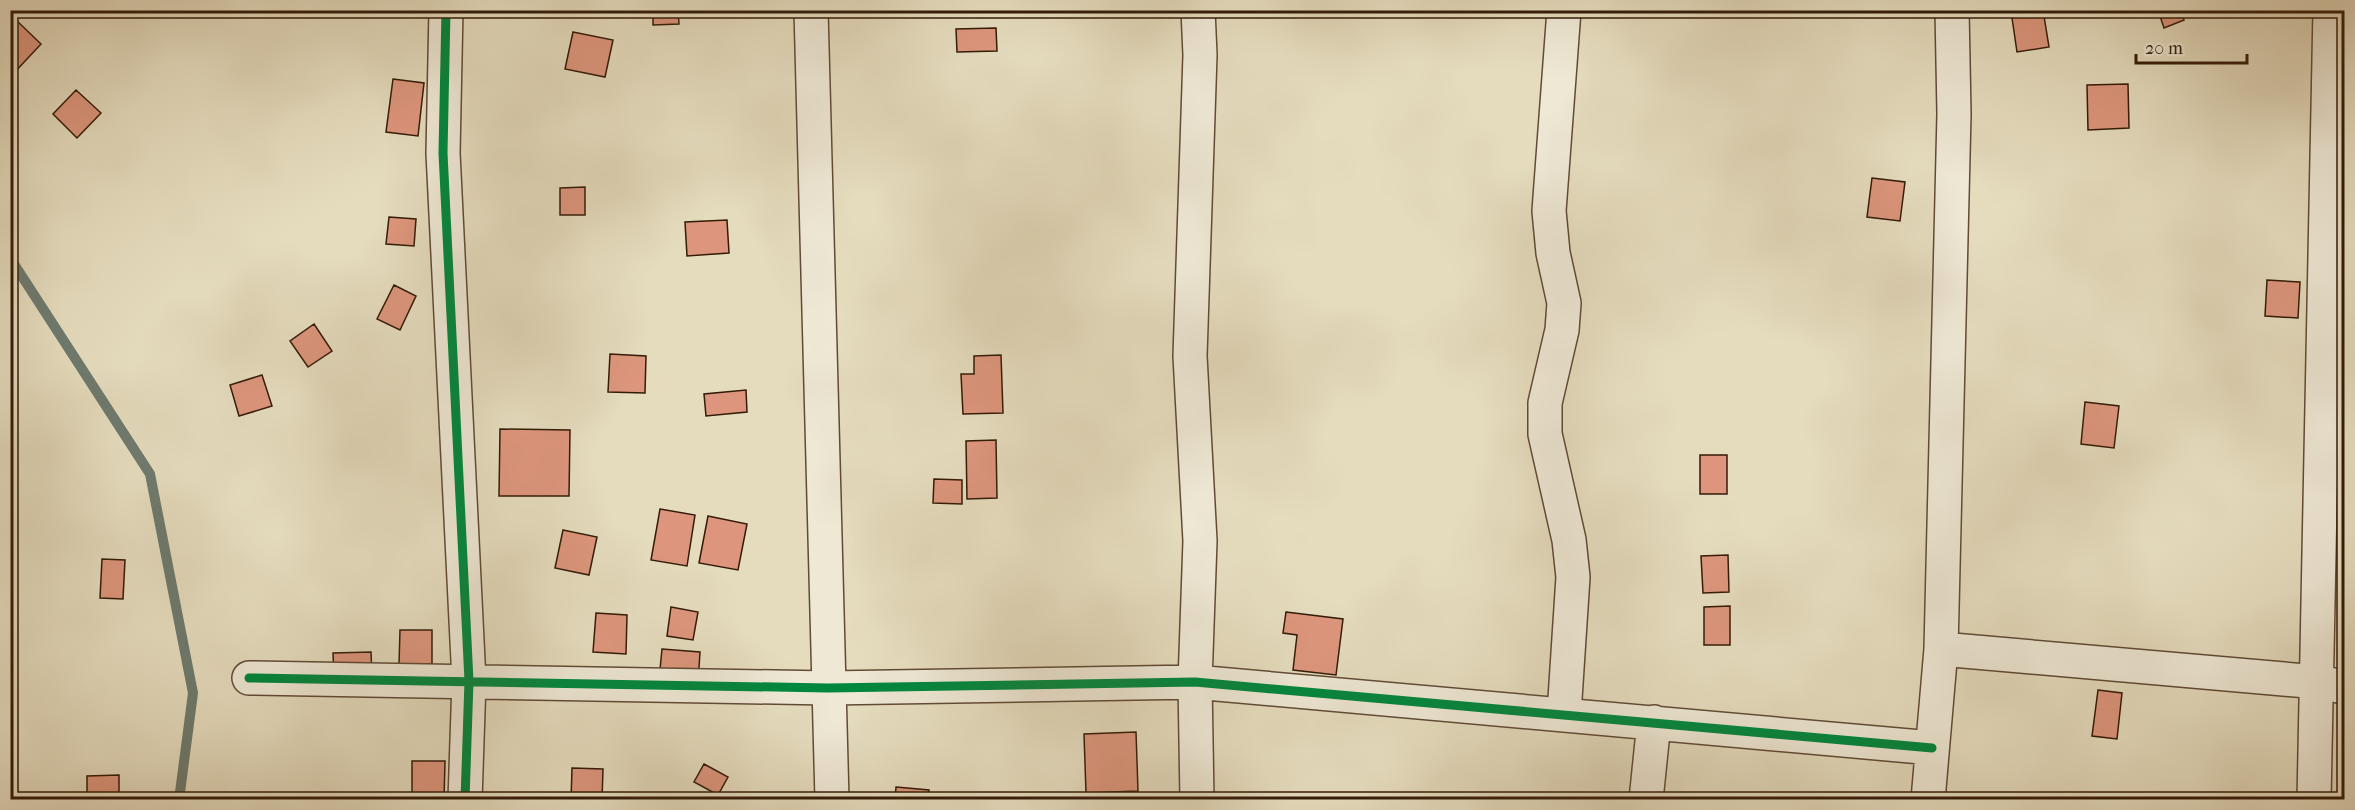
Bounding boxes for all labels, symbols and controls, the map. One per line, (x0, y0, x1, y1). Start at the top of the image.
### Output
scale bar (2136, 27, 2247, 65)
text: 20 m (2145, 38, 2183, 59)

